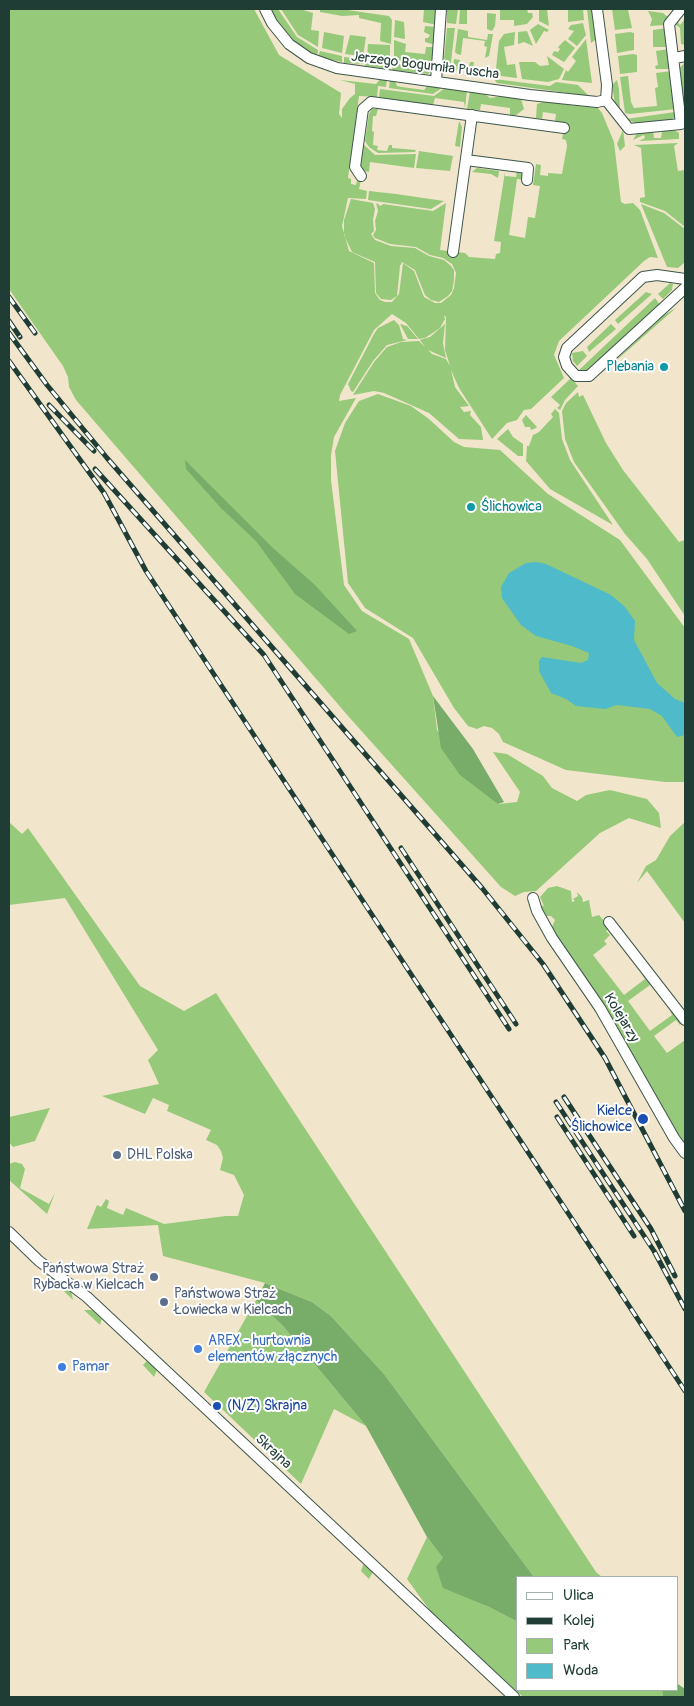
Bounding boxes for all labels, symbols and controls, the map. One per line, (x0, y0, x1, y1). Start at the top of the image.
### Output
street label: Jerzego Bogumiła Puscha (350, 49, 500, 83)
place label: Plebania (606, 359, 654, 375)
marker: Plebania (658, 361, 670, 373)
place label: Ślichowica (481, 499, 542, 515)
marker: Ślichowica (465, 501, 477, 513)
street label: Kolejarzy (600, 990, 642, 1046)
place label: Kielce Ślichowice (571, 1103, 632, 1136)
marker: Kielce Ślichowice (636, 1112, 650, 1126)
place label: DHL Polska (127, 1147, 193, 1163)
marker: DHL Polska (111, 1149, 123, 1161)
place label: Państwowa Straż Rybacka w Kielcach (33, 1261, 144, 1294)
marker: Państwowa Straż Rybacka w Kielcach (148, 1271, 160, 1283)
place label: Państwowa Straż Łowiecka w Kielcach (174, 1286, 292, 1318)
marker: Państwowa Straż Łowiecka w Kielcach (158, 1296, 170, 1308)
place label: AREX - hurtownia elementów złącznych (208, 1333, 337, 1365)
marker: AREX - hurtownia elementów złącznych (192, 1343, 204, 1355)
place label: Pamar (72, 1359, 110, 1375)
marker: Pamar (56, 1361, 68, 1373)
place label: (N/Ż) Skrajna (227, 1398, 307, 1414)
marker: (N/Ż) Skrajna (211, 1400, 223, 1412)
street label: Skrajna (251, 1431, 295, 1473)
legend (516, 1576, 679, 1691)
text: Ulica (563, 1586, 594, 1605)
text: Kolej (563, 1611, 595, 1630)
text: Park (563, 1636, 589, 1655)
text: Woda (563, 1661, 598, 1680)

